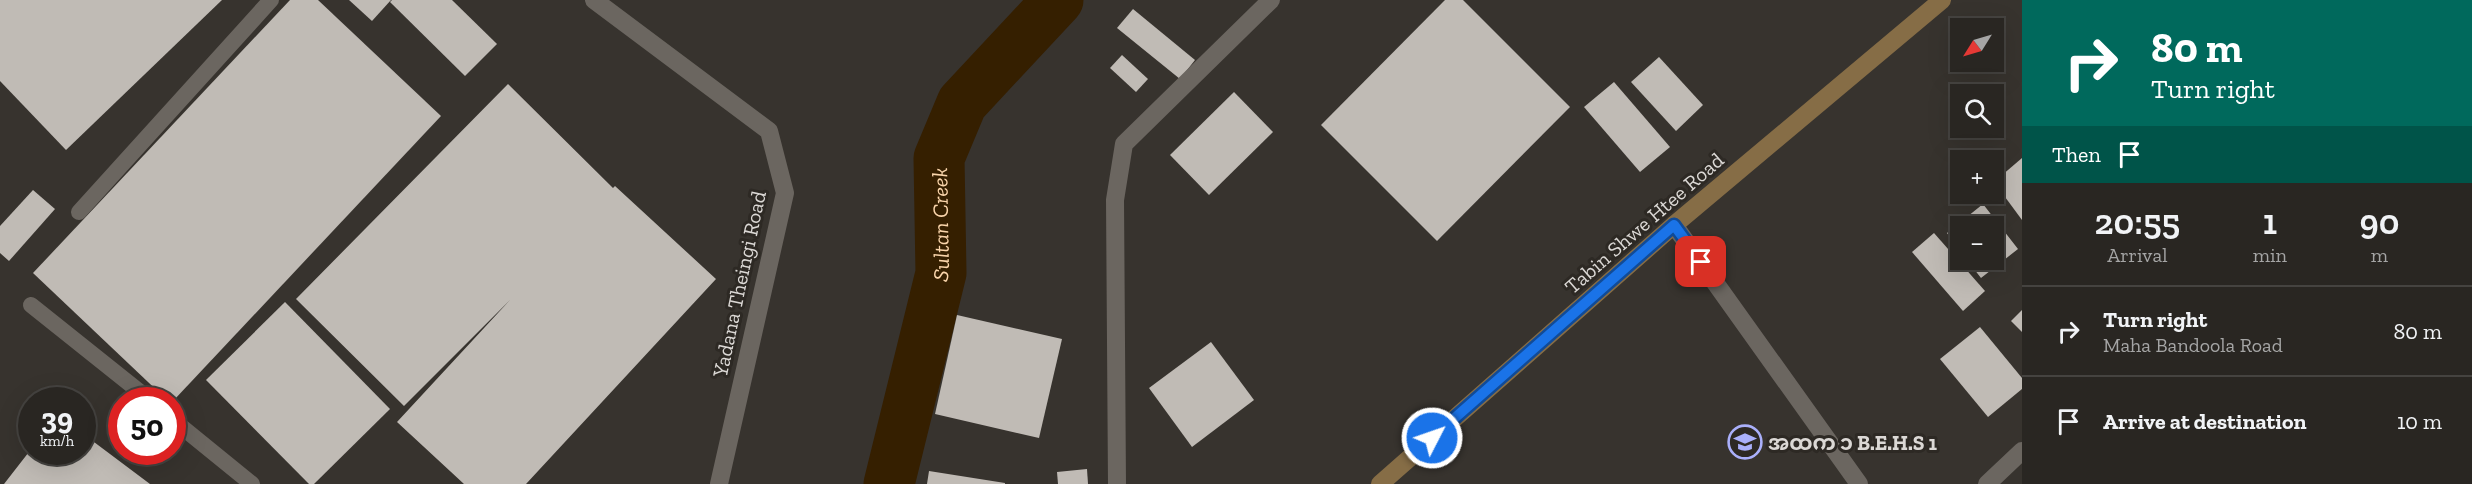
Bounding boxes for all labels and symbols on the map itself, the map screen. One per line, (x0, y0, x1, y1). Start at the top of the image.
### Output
north arrow (1950, 18, 2004, 72)
street label: Tabin Shwe Htee Road (1559, 147, 1729, 299)
water label: Sultan Creek (926, 167, 955, 284)
street label: Yadana Theingi Road (707, 188, 771, 380)
pin (1675, 236, 1726, 287)
speed limit sign: 50 (108, 387, 186, 465)
position arrow (1400, 406, 1464, 470)
school or university icon: အထက ၁ B.E.H.S 1 (1727, 424, 1763, 460)
place label: အထက ၁ B.E.H.S 1 (1768, 430, 1937, 455)

